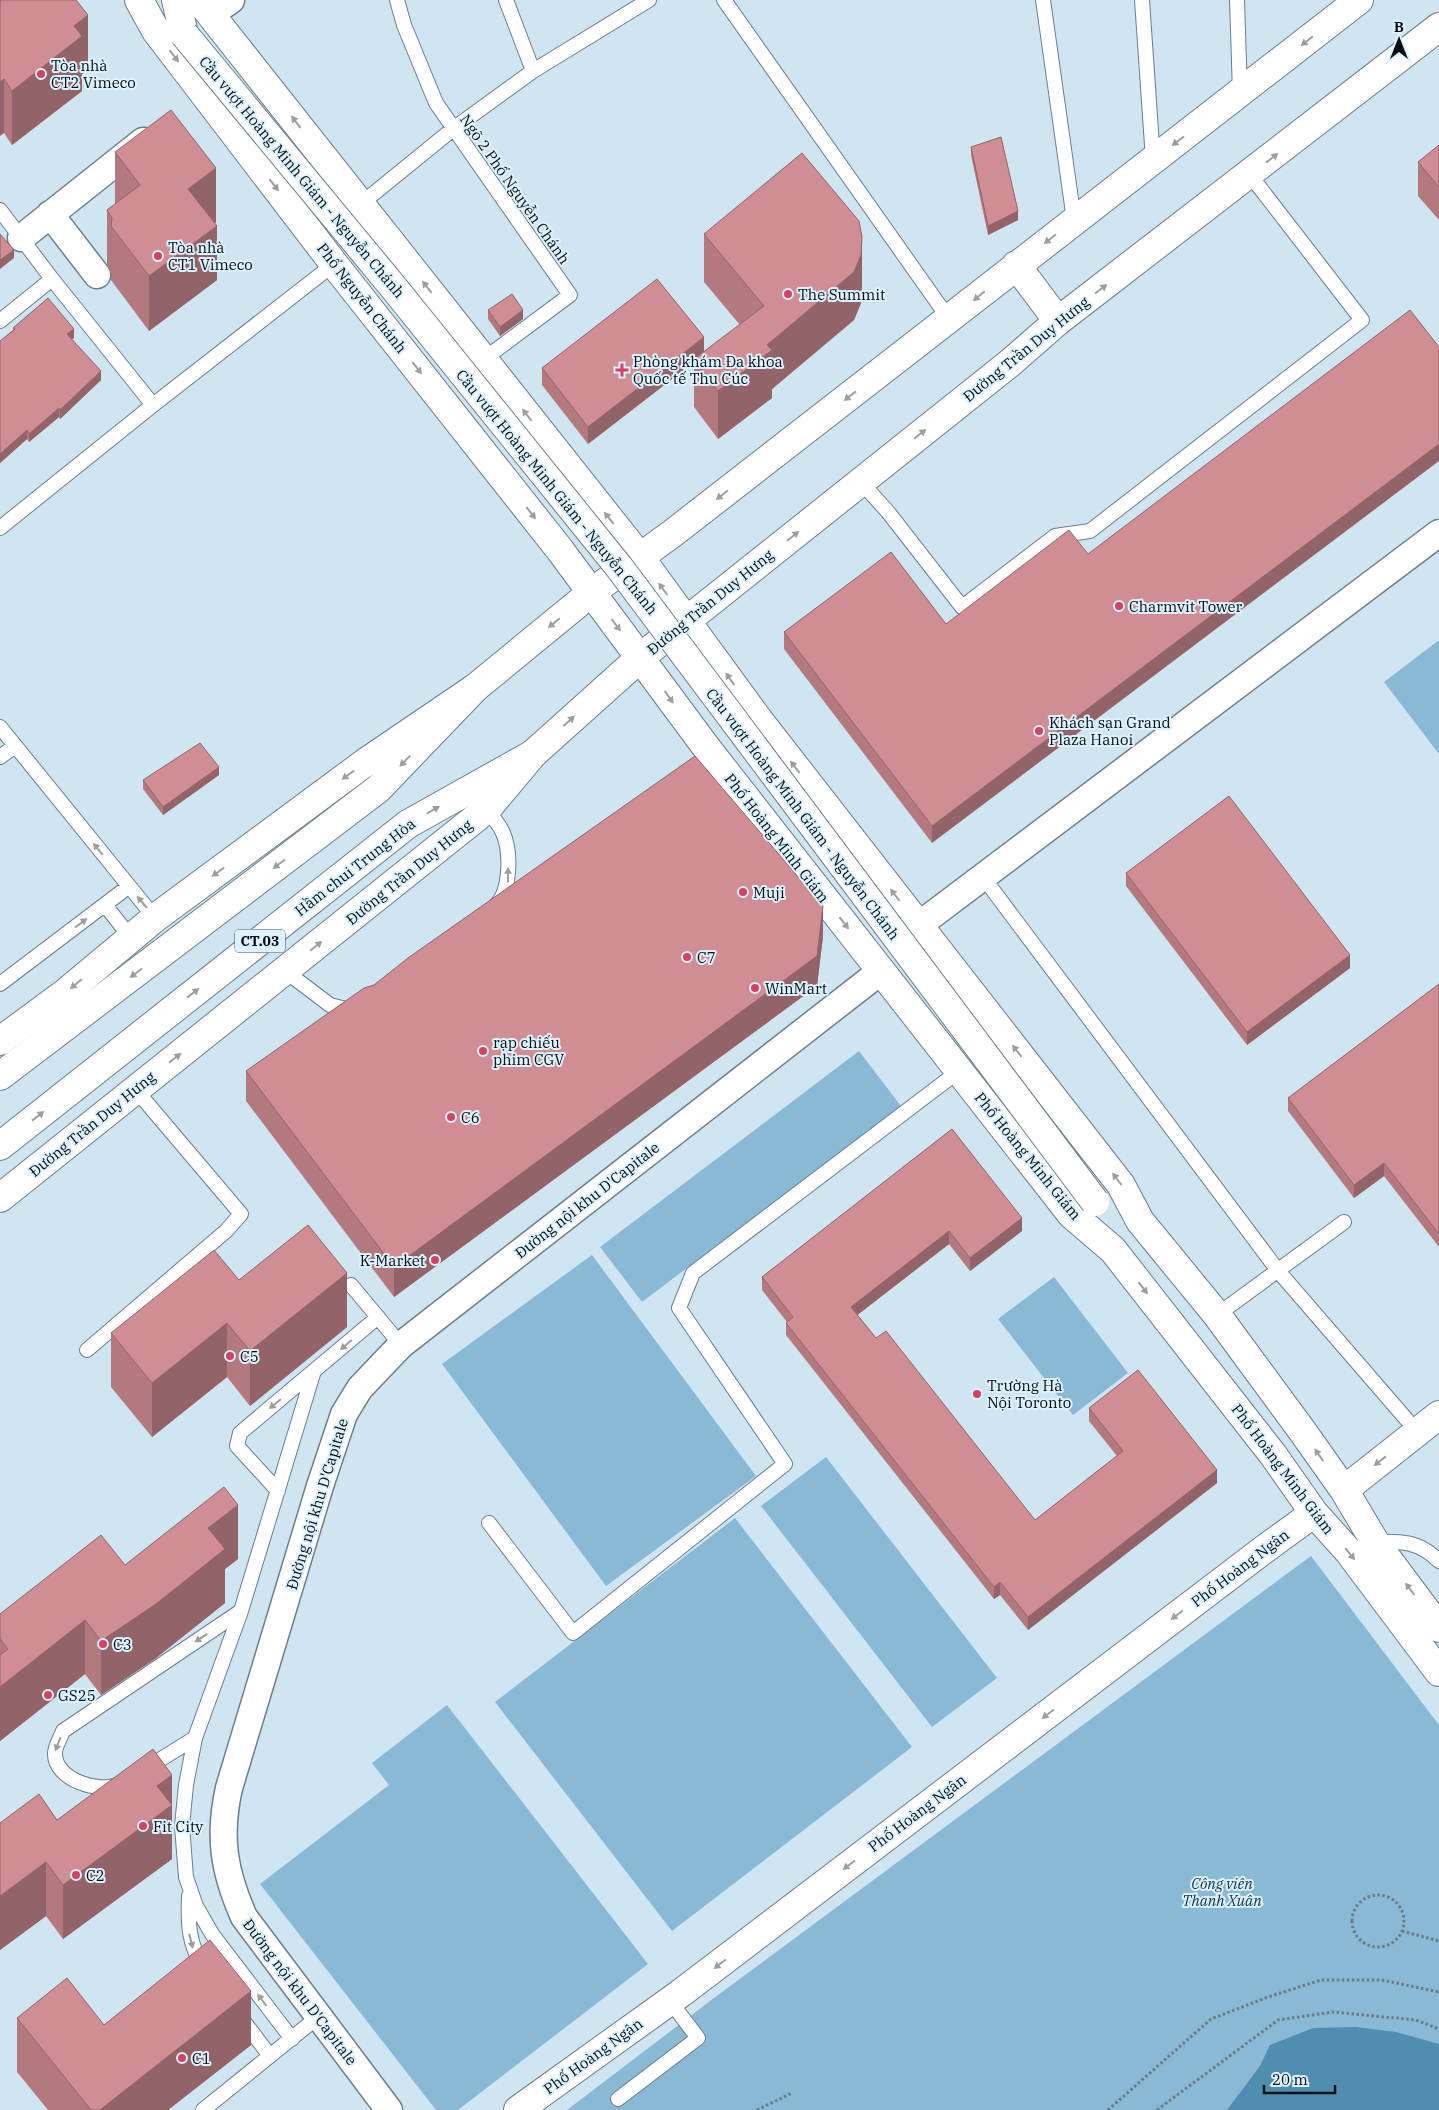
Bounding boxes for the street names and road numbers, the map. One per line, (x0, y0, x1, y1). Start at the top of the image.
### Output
street label: Cầu vượt Hoàng Minh Giám - Nguyễn Chánh (195, 52, 409, 302)
street label: Ngõ 2 Phố Nguyễn Chánh (456, 110, 574, 268)
street label: Phố Nguyễn Chánh (313, 239, 411, 357)
street label: Đường Trần Duy Hưng (959, 292, 1093, 406)
street label: Cầu vượt Hoàng Minh Giám - Nguyễn Chánh (452, 366, 662, 618)
street label: Đường Trần Duy Hưng (643, 545, 777, 659)
street label: Cầu vượt Hoàng Minh Giám - Nguyễn Chánh (702, 684, 904, 944)
street label: Phố Hoàng Minh Giám (721, 770, 833, 906)
street label: Hầm chui Trung Hòa (291, 814, 419, 920)
street label: Đường Trần Duy Hưng (342, 815, 476, 929)
road number: CT.03 (235, 929, 285, 952)
street label: Đường Trần Duy Hưng (25, 1067, 159, 1181)
street label: Phố Hoàng Minh Giám (971, 1088, 1085, 1224)
street label: Đường nội khu D'Capitale (511, 1138, 663, 1262)
street label: Phố Hoàng Minh Giám (1228, 1400, 1338, 1538)
street label: Đường nội khu D'Capitale (282, 1416, 352, 1592)
street label: Phố Hoàng Ngân (1187, 1525, 1293, 1611)
street label: Phố Hoàng Ngân (864, 1770, 970, 1856)
street label: Đường nội khu D'Capitale (239, 1915, 361, 2069)
street label: Phố Hoàng Ngân (540, 2013, 647, 2098)

